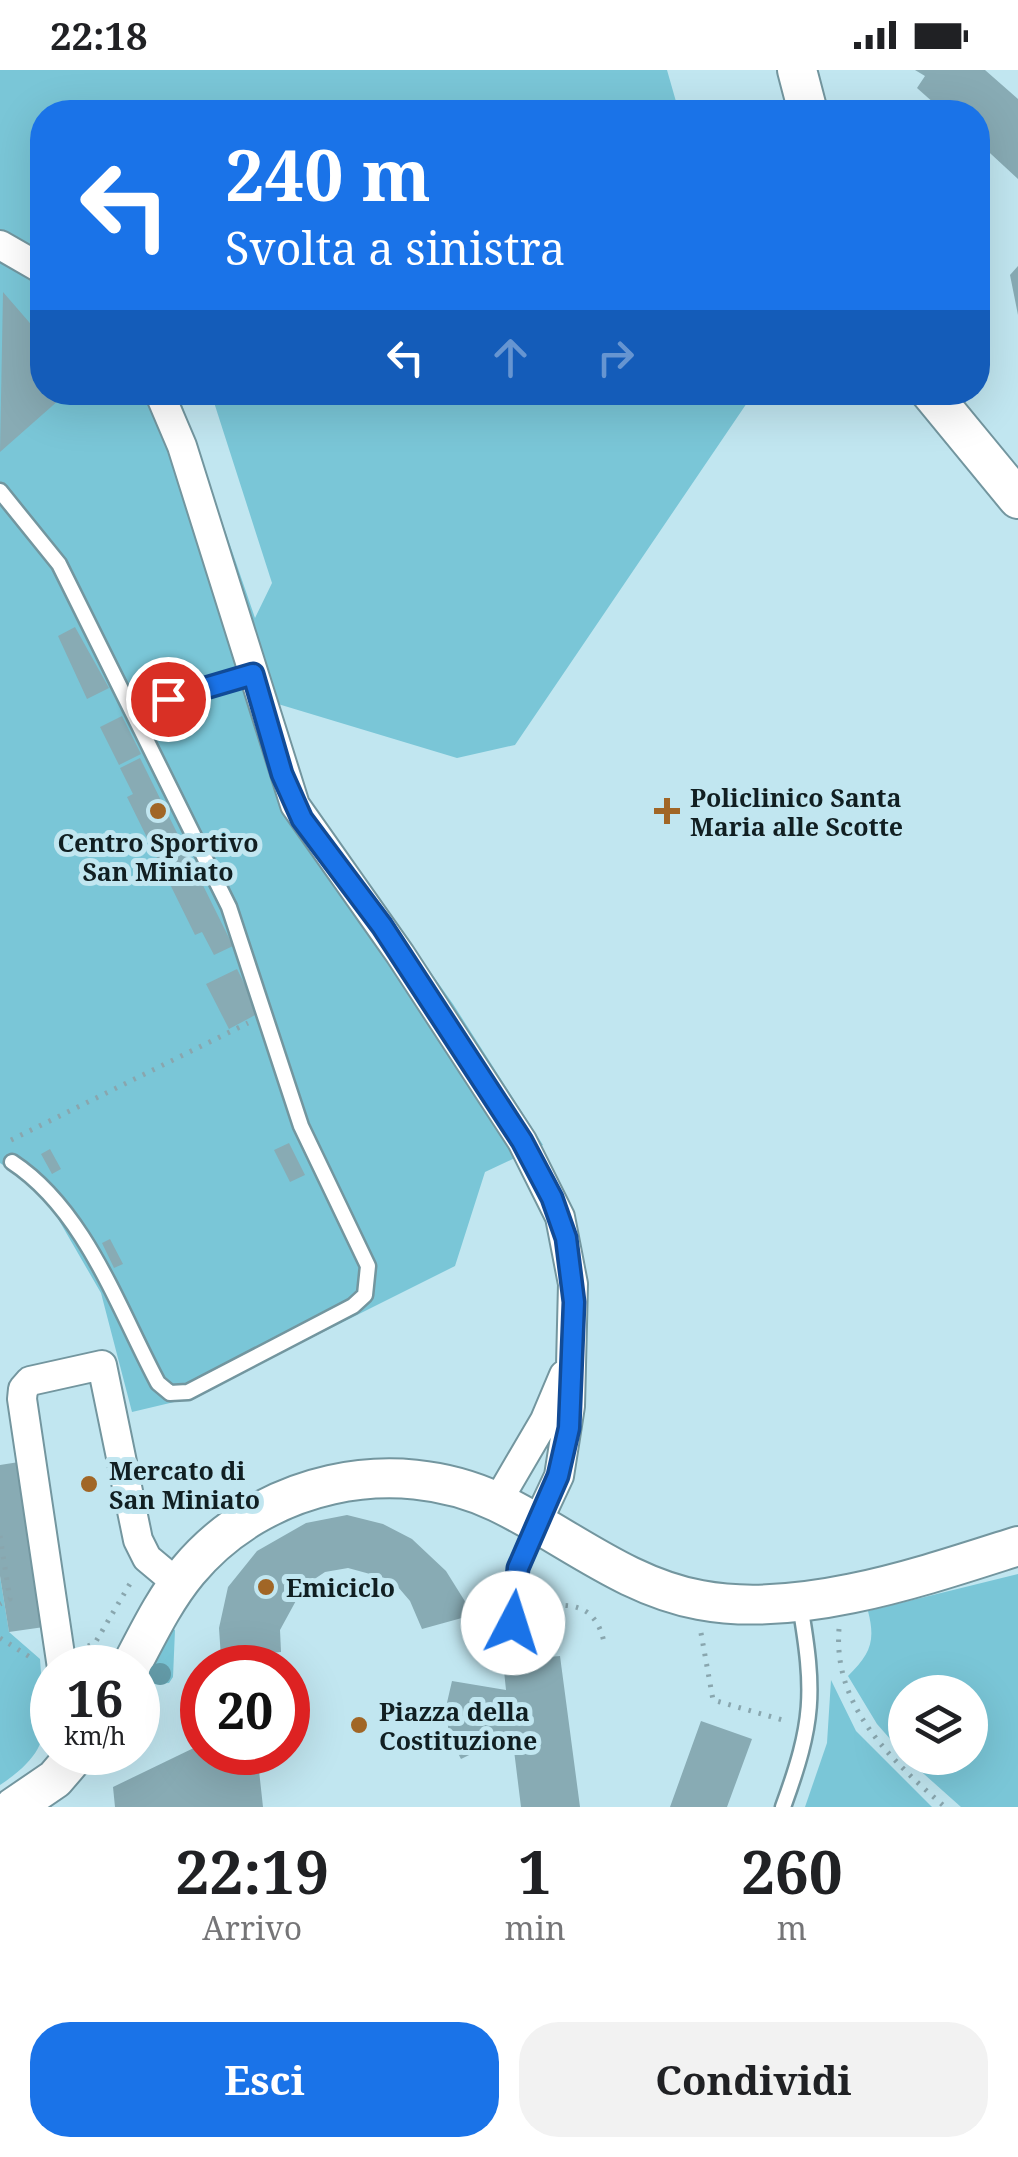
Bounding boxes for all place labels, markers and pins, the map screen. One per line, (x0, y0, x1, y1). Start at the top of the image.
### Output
pin (126, 657, 211, 742)
place label: Policlinico Santa Maria alle Scotte (690, 780, 903, 843)
marker: Policlinico Santa Maria alle Scotte (654, 798, 680, 824)
marker: Centro Sportivo San Miniato (147, 800, 169, 822)
place label: Centro Sportivo San Miniato (57, 825, 259, 888)
place label: Mercato di San Miniato (109, 1453, 260, 1516)
marker: Mercato di San Miniato (78, 1473, 100, 1495)
place label: Emiciclo (286, 1570, 395, 1604)
marker: Emiciclo (255, 1576, 277, 1598)
place label: Piazza della Costituzione (379, 1694, 537, 1757)
marker: Piazza della Costituzione (348, 1714, 370, 1736)

